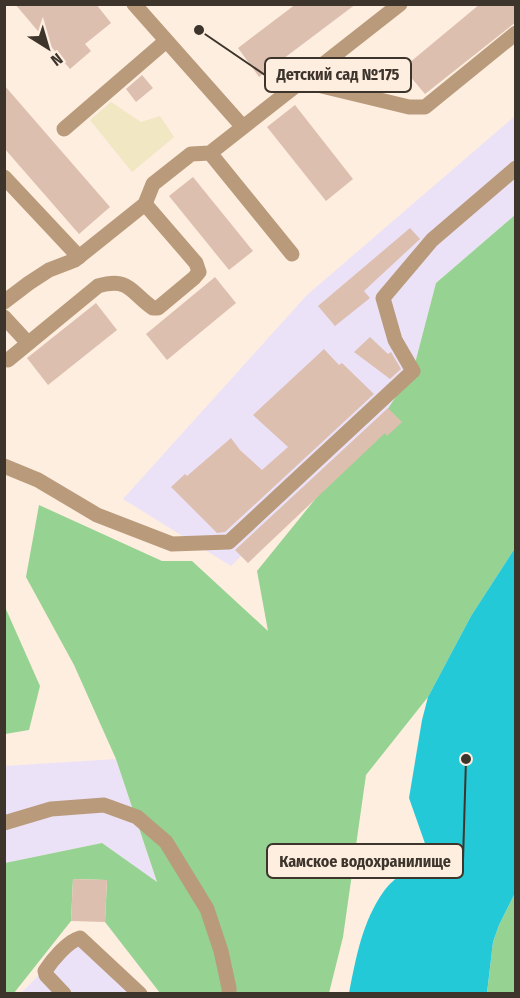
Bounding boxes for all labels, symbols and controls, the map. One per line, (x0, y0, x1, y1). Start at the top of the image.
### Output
north arrow (18, 18, 78, 78)
text: N (47, 49, 66, 70)
callout: Детский сад №175 (265, 58, 411, 92)
text: Детский сад №175 (276, 65, 400, 84)
callout: Камское водохранилище (267, 844, 463, 878)
text: Камское водохранилище (279, 852, 451, 871)

